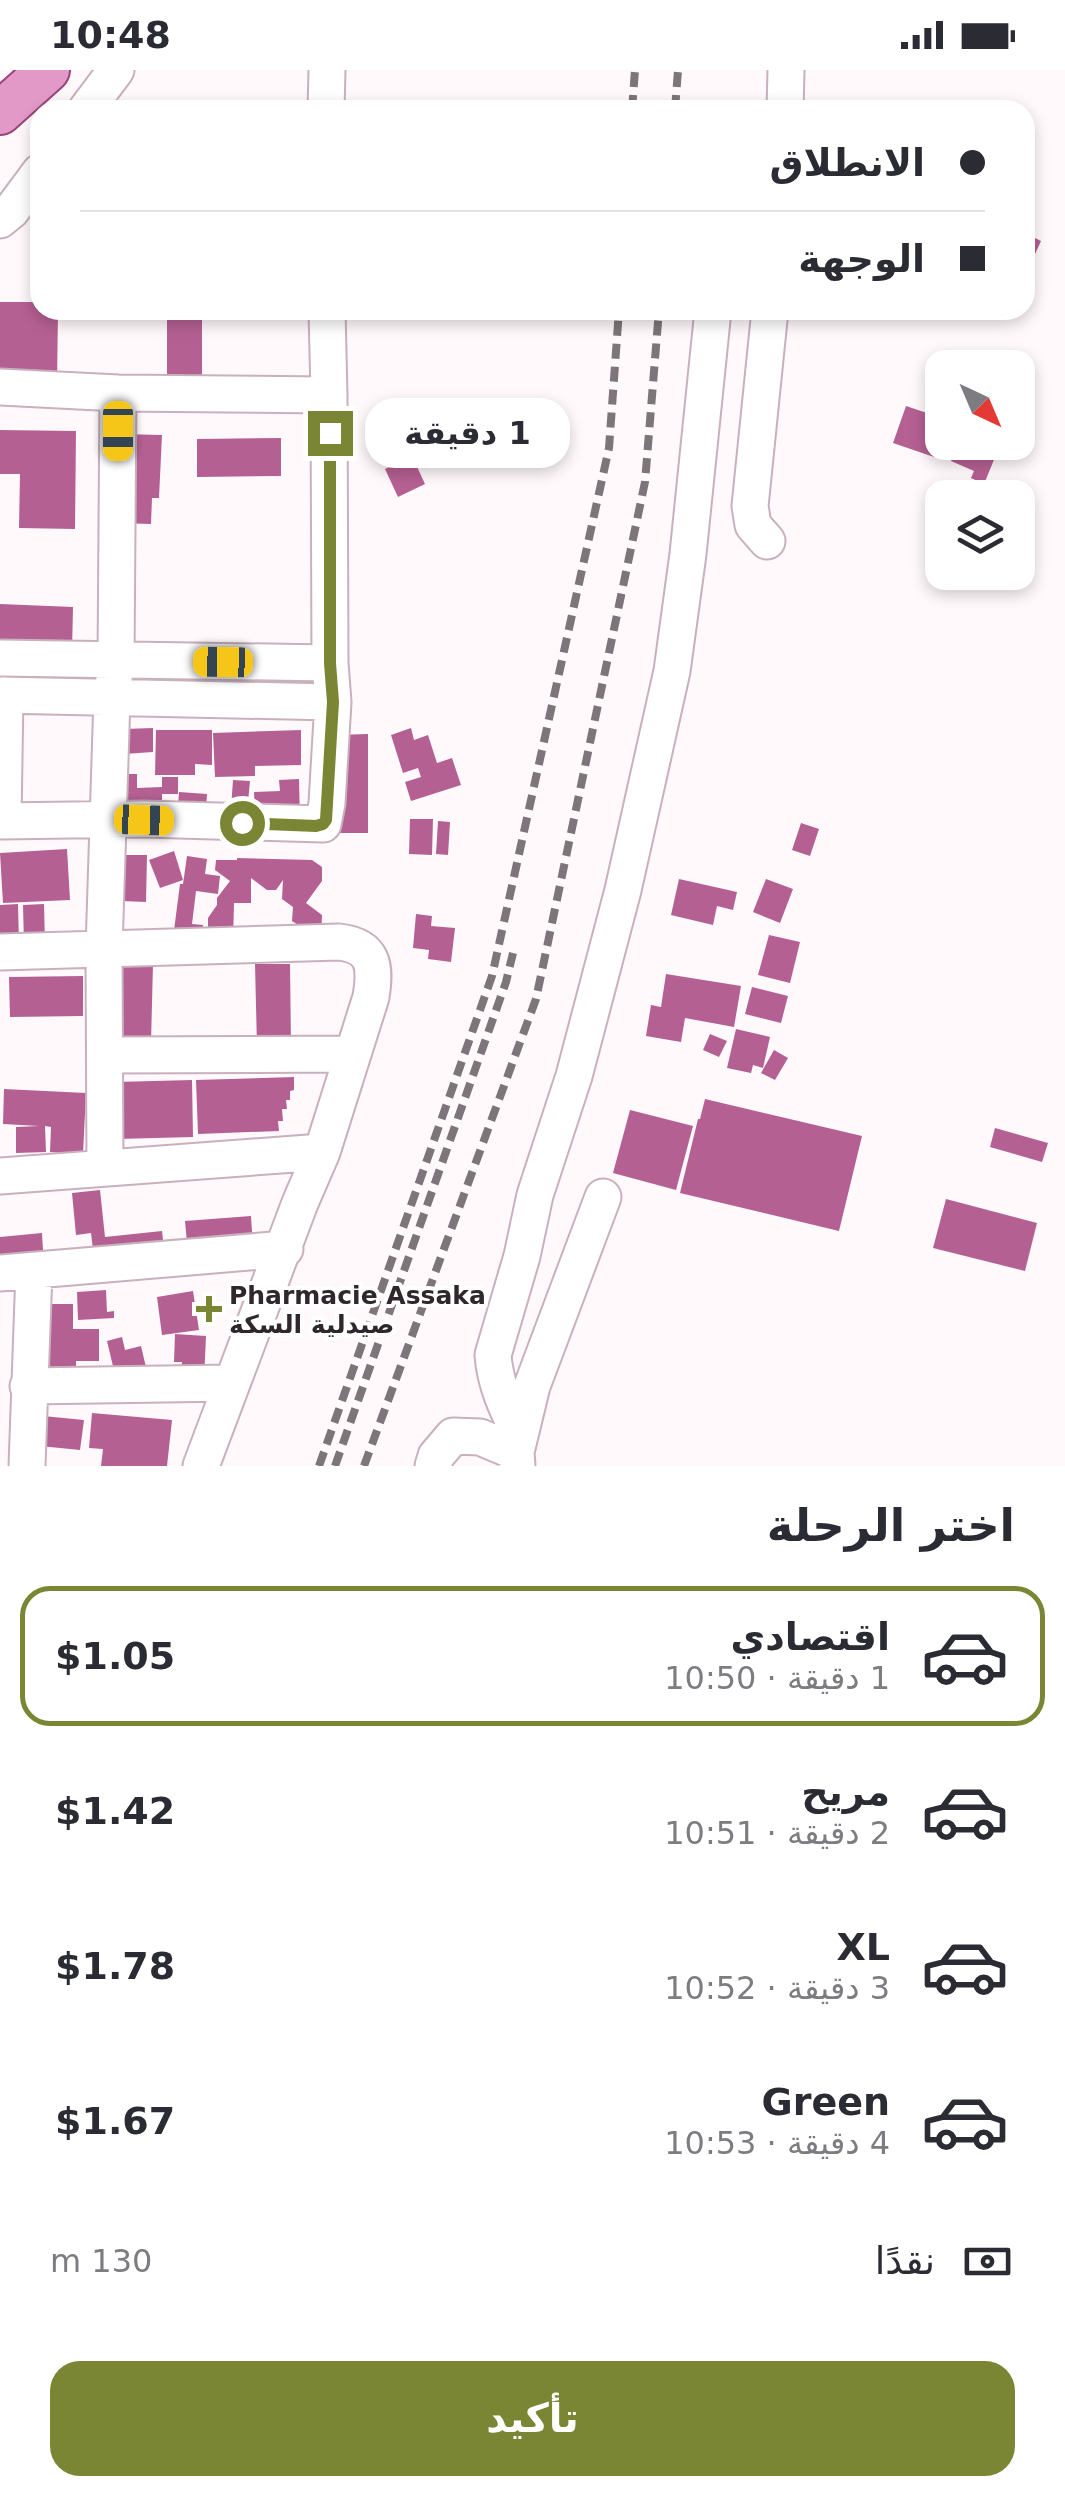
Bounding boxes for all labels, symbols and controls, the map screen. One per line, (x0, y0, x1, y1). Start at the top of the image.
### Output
text: 10:48 (50, 13, 171, 57)
text: الانطلاق (770, 141, 925, 185)
text: الوجهة (798, 237, 925, 281)
north arrow (925, 350, 1035, 460)
map controls (925, 350, 1035, 590)
callout: 1 دقيقة (365, 398, 570, 468)
car (103, 401, 133, 461)
route end (308, 411, 353, 456)
text: 1 دقيقة (404, 414, 531, 452)
button: layers (925, 480, 1035, 590)
car (193, 646, 253, 678)
route start (220, 801, 265, 846)
car (113, 804, 175, 836)
place label: Pharmacie Assaka صيدلية السكة (229, 1281, 486, 1339)
marker: Pharmacie Assaka صيدلية السكة (198, 1298, 220, 1320)
text: اختر الرحلة (767, 1499, 1015, 1552)
icon: car (920, 1611, 1010, 1701)
text: اقتصادي (731, 1615, 890, 1659)
text: $1.05 (55, 1634, 175, 1678)
text: 1 دقيقة · 10:50 (664, 1659, 890, 1697)
icon: car (920, 1766, 1010, 1856)
text: مريح (801, 1770, 890, 1814)
text: $1.42 (55, 1789, 175, 1833)
text: 2 دقيقة · 10:51 (664, 1814, 890, 1852)
icon: car (920, 1921, 1010, 2011)
text: XL (836, 1925, 890, 1969)
text: $1.78 (55, 1944, 175, 1988)
text: 3 دقيقة · 10:52 (664, 1969, 890, 2007)
icon: car (920, 2076, 1010, 2166)
text: Green (761, 2080, 890, 2124)
text: $1.67 (55, 2099, 175, 2143)
text: 4 دقيقة · 10:53 (664, 2124, 890, 2162)
icon: cash (960, 2234, 1015, 2289)
text: نقدًا (875, 2239, 935, 2283)
text: 130 m (50, 2242, 152, 2280)
button: تأكيد (50, 2361, 1015, 2476)

